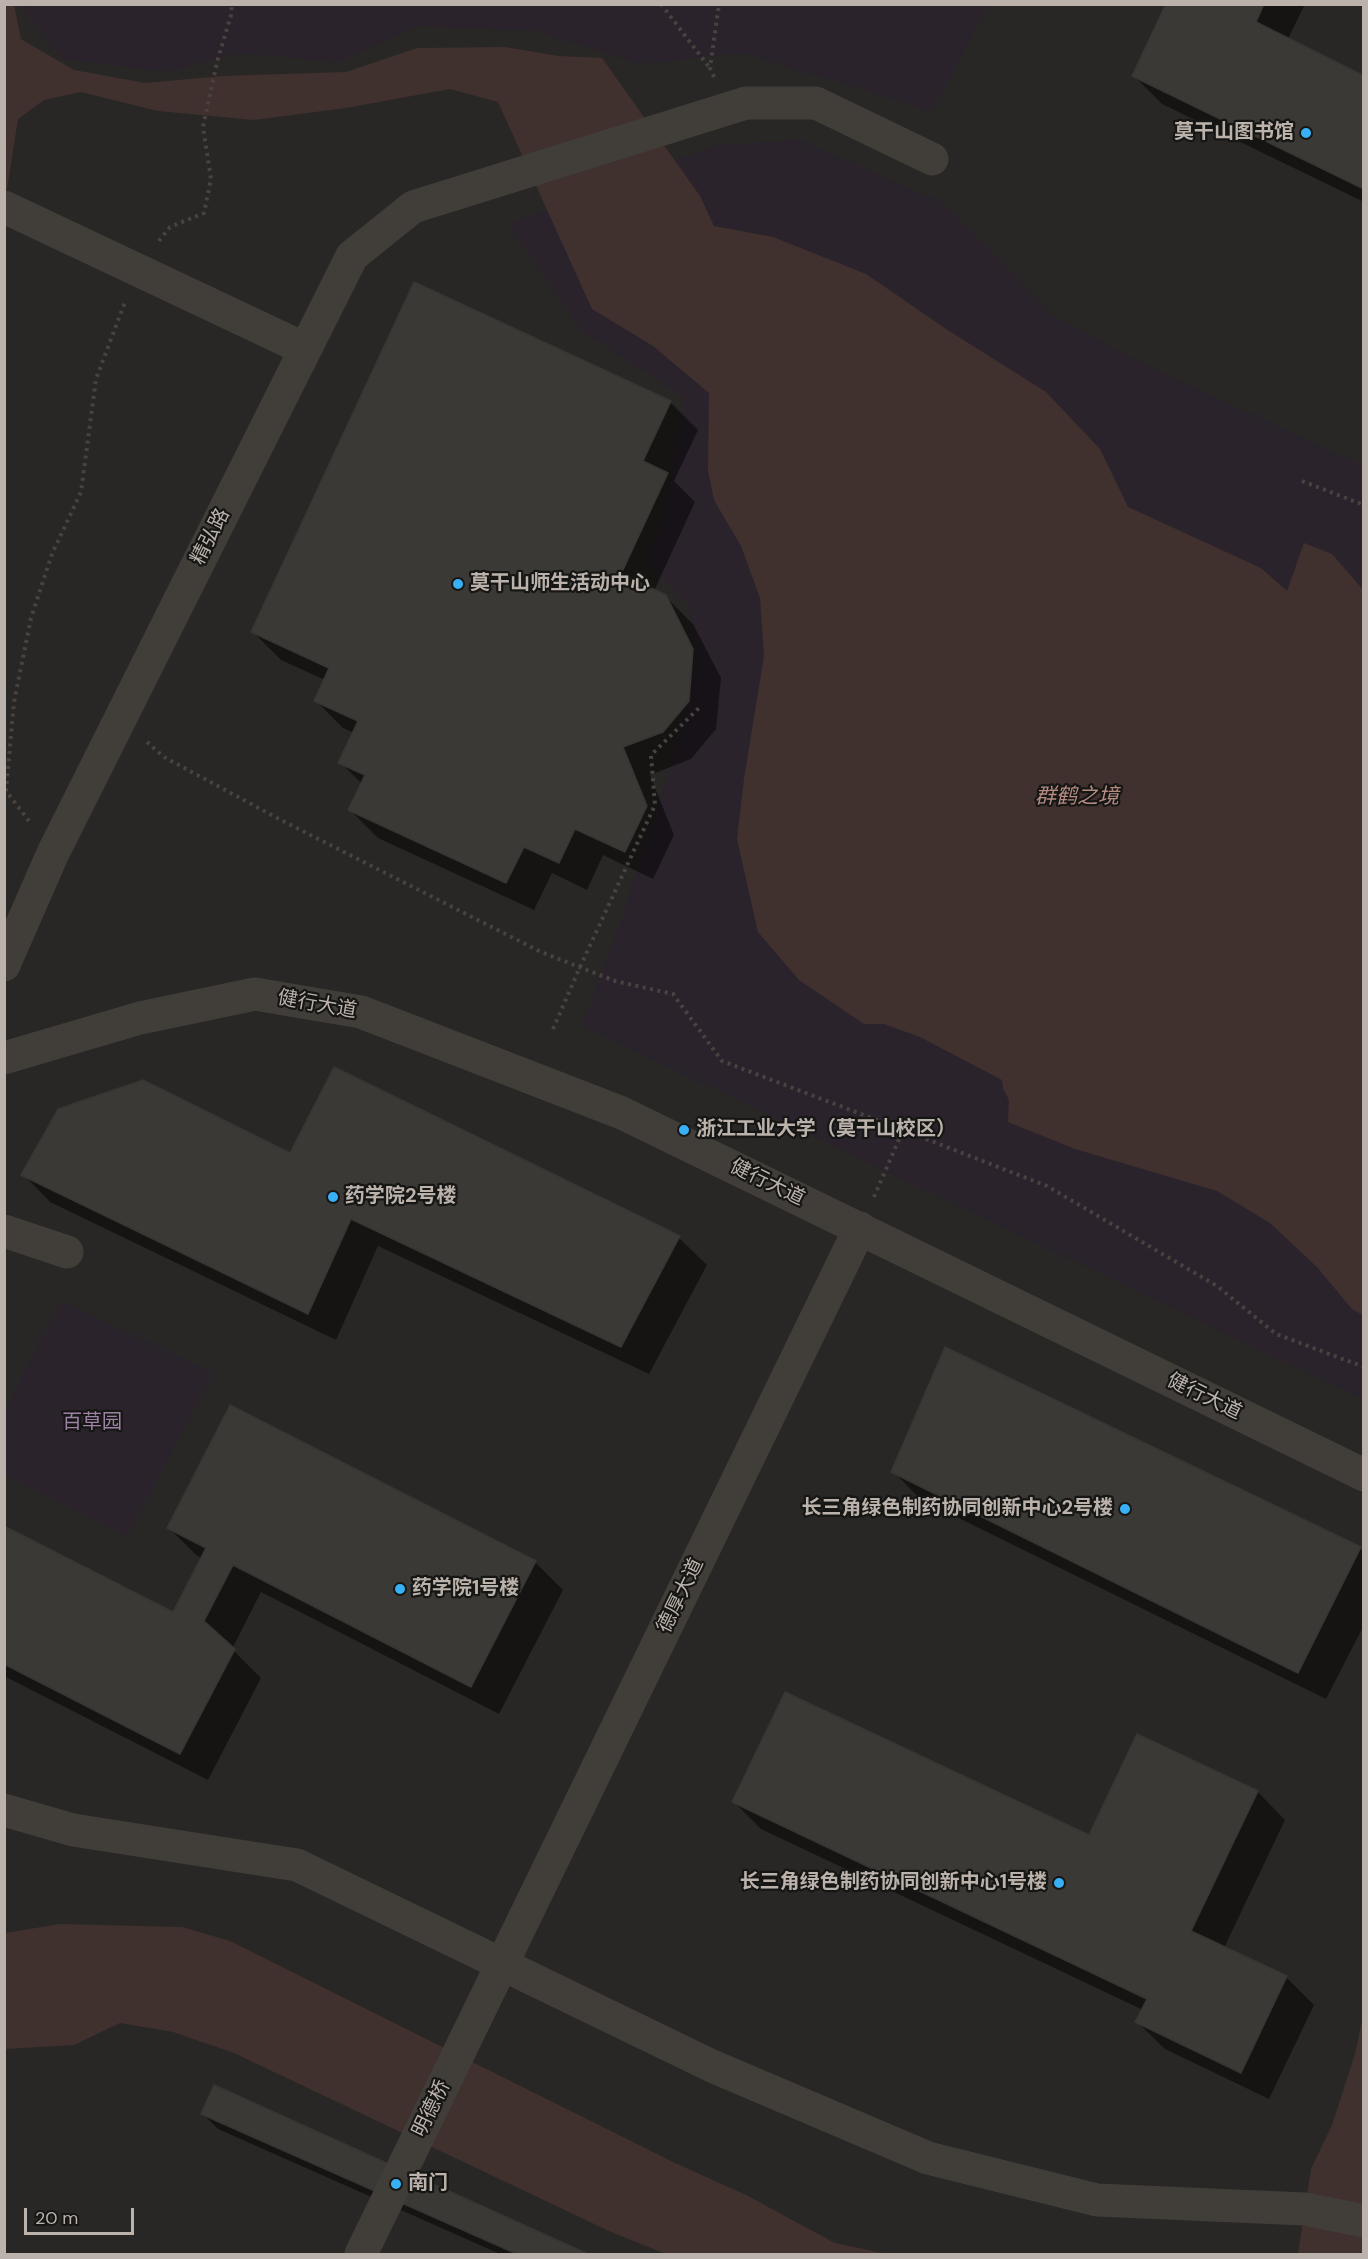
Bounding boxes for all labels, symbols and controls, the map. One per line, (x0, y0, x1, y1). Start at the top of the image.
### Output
place label: 莫干山图书馆 (1174, 121, 1294, 145)
marker: 莫干山图书馆 (1299, 126, 1313, 140)
street label: 精弘路 (187, 505, 235, 569)
place label: 莫干山师生活动中心 (470, 572, 650, 596)
marker: 莫干山师生活动中心 (451, 577, 465, 591)
water label: 群鹤之境 (1035, 784, 1119, 810)
street label: 健行大道 (276, 986, 358, 1024)
place label: 浙江工业大学（莫干山校区） (696, 1118, 956, 1142)
marker: 浙江工业大学（莫干山校区） (677, 1123, 691, 1137)
street label: 健行大道 (726, 1155, 808, 1211)
place label: 药学院2号楼 (345, 1185, 457, 1209)
marker: 药学院2号楼 (326, 1190, 340, 1204)
street label: 健行大道 (1163, 1369, 1245, 1425)
park label: 百草园 (62, 1411, 122, 1435)
place label: 长三角绿色制药协同创新中心2号楼 (801, 1497, 1113, 1521)
marker: 长三角绿色制药协同创新中心2号楼 (1118, 1502, 1132, 1516)
street label: 德厚大道 (653, 1555, 709, 1637)
place label: 药学院1号楼 (412, 1577, 519, 1601)
marker: 药学院1号楼 (393, 1582, 407, 1596)
place label: 长三角绿色制药协同创新中心1号楼 (740, 1871, 1047, 1895)
marker: 长三角绿色制药协同创新中心1号楼 (1052, 1876, 1066, 1890)
street label: 明德桥 (408, 2077, 456, 2141)
place label: 南门 (408, 2172, 448, 2196)
marker: 南门 (389, 2177, 403, 2191)
scale bar (27, 2196, 136, 2234)
text: 20 m (35, 2206, 78, 2230)

